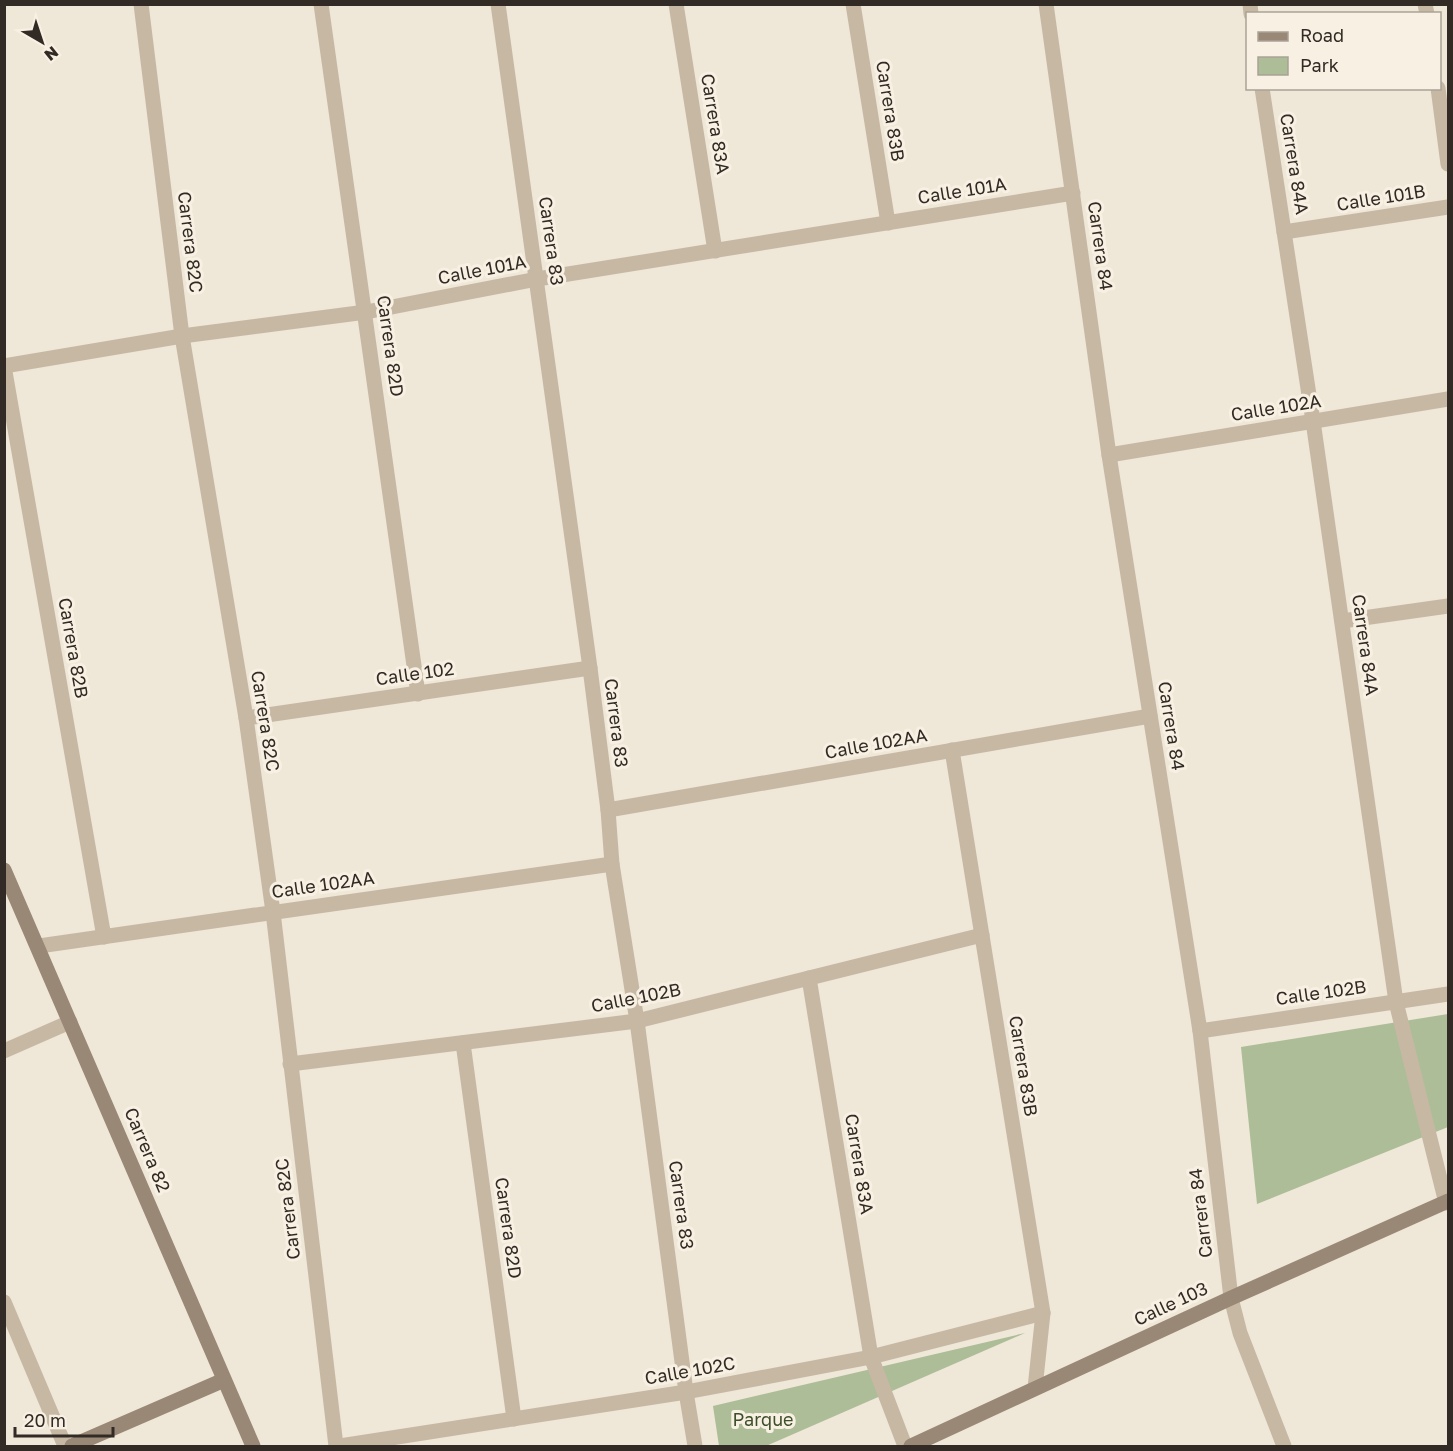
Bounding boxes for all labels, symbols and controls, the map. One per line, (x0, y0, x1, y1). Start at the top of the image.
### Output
north arrow (12, 12, 72, 72)
legend (1246, 12, 1441, 90)
text: Road (1300, 24, 1344, 46)
text: N (40, 42, 62, 65)
text: Park (1300, 54, 1339, 76)
street label: Carrera 83B (872, 59, 910, 163)
street label: Carrera 83A (697, 72, 735, 176)
street label: Carrera 84A (1276, 112, 1314, 216)
street label: Calle 101A (916, 172, 1008, 208)
street label: Calle 101B (1335, 179, 1427, 215)
street label: Carrera 82C (174, 190, 208, 294)
street label: Carrera 83 (535, 195, 569, 287)
street label: Carrera 84 (1084, 200, 1118, 292)
street label: Calle 101A (436, 250, 528, 288)
street label: Carrera 82D (373, 294, 409, 398)
street label: Calle 102A (1229, 389, 1323, 425)
street label: Carrera 84A (1348, 593, 1384, 697)
street label: Carrera 82B (54, 596, 94, 700)
street label: Calle 102 (374, 657, 456, 689)
street label: Carrera 82C (247, 669, 285, 773)
street label: Carrera 83 (601, 677, 633, 769)
street label: Carrera 84 (1154, 680, 1190, 772)
street label: Calle 102AA (823, 723, 929, 763)
street label: Calle 102AA (270, 866, 376, 902)
street label: Calle 102B (1274, 975, 1367, 1009)
street label: Calle 102B (589, 978, 683, 1017)
street label: Carrera 83B (1005, 1014, 1043, 1118)
street label: Carrera 82 (120, 1104, 176, 1195)
street label: Carrera 83A (841, 1112, 879, 1216)
street label: Carrera 82C (270, 1157, 304, 1261)
street label: Carrera 83 (665, 1159, 699, 1251)
street label: Carrera 84 (1184, 1167, 1216, 1259)
street label: Carrera 82D (491, 1176, 527, 1280)
street label: Calle 103 (1130, 1276, 1211, 1330)
street label: Calle 102C (643, 1351, 737, 1389)
scale bar (15, 1400, 112, 1438)
park label: Parque (732, 1408, 794, 1430)
text: 20 m (24, 1409, 66, 1431)

